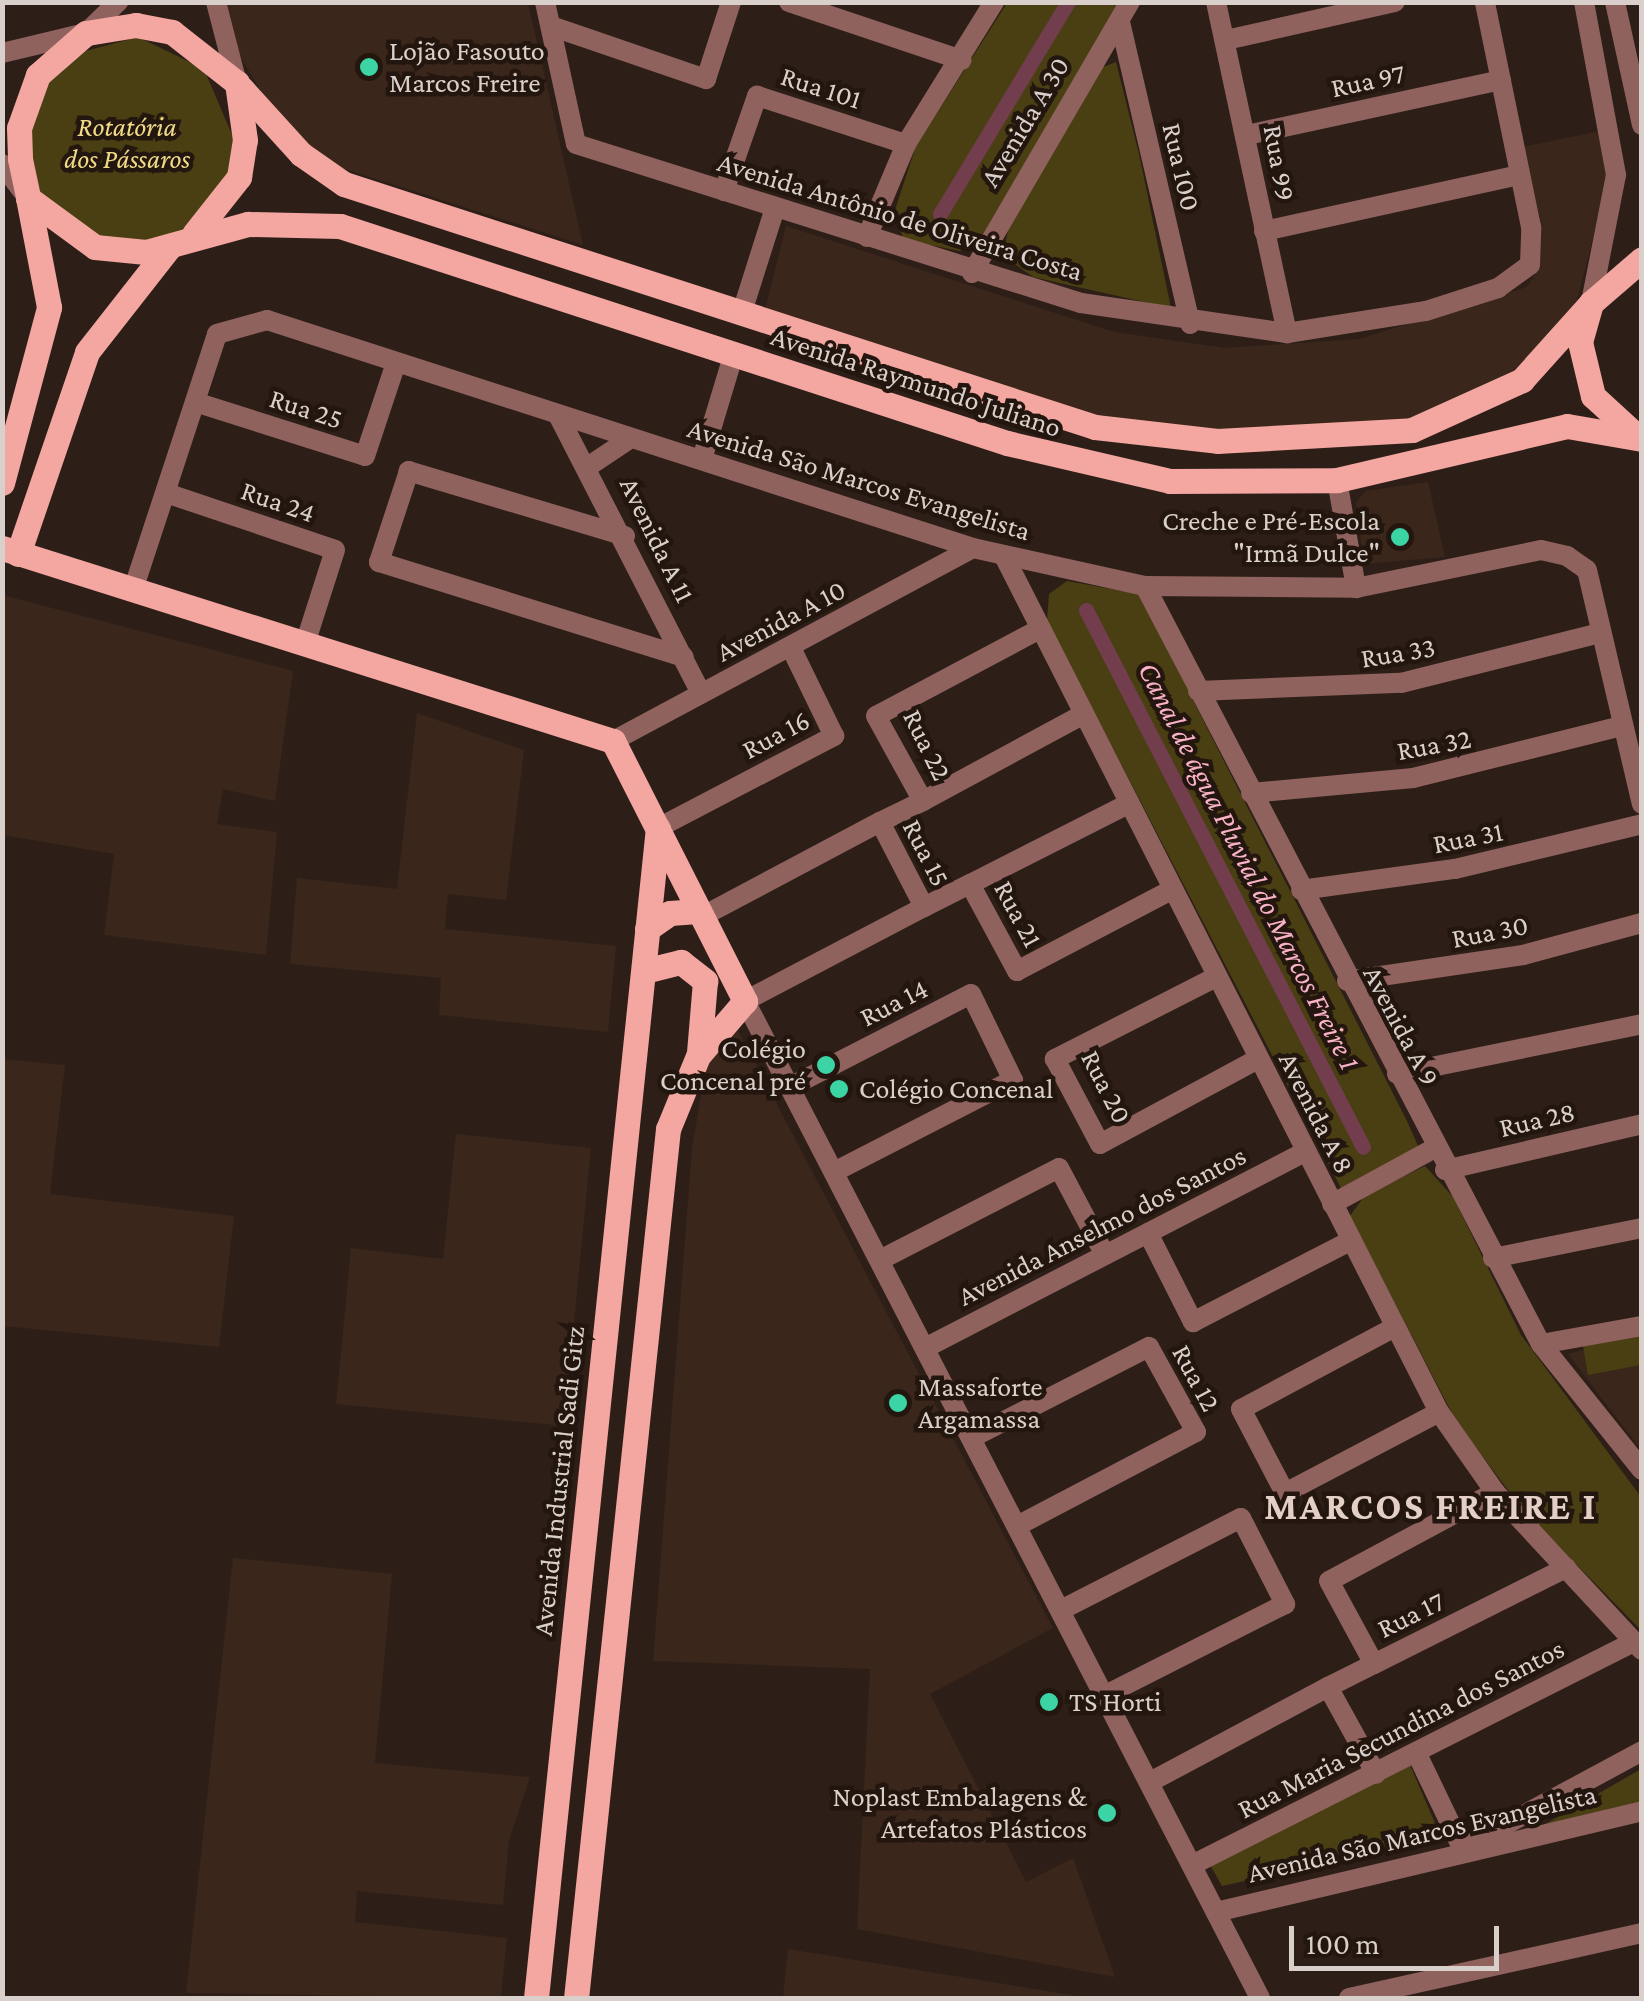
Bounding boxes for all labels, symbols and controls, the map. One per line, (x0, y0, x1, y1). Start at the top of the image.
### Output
place label: Lojão Fasouto Marcos Freire (389, 34, 545, 100)
street label: Avenida A 30 (973, 51, 1077, 193)
marker: Lojão Fasouto Marcos Freire (358, 56, 380, 78)
street label: Rua 97 (1328, 57, 1408, 105)
street label: Rua 101 (777, 59, 865, 117)
park label: Rotatória dos Pássaros (64, 110, 190, 176)
street label: Rua 100 (1155, 120, 1207, 214)
street label: Rua 99 (1256, 122, 1302, 204)
street label: Avenida Antônio de Oliveira Costa (713, 145, 1087, 289)
street label: Avenida Raymundo Juliano (767, 319, 1065, 445)
street label: Rua 25 (265, 381, 347, 437)
street label: Avenida São Marcos Evangelista (684, 412, 1034, 548)
street label: Avenida A 11 (612, 472, 702, 608)
street label: Rua 24 (237, 474, 319, 530)
place label: Creche e Pré-Escola "Irmã Dulce" (1162, 504, 1380, 570)
marker: Creche e Pré-Escola "Irmã Dulce" (1389, 526, 1411, 548)
street label: Avenida A 10 (710, 573, 852, 669)
street label: Rua 33 (1358, 631, 1438, 675)
water label: Canal de água Pluvial do Marcos Freire 1 (1130, 656, 1368, 1076)
street label: Rua 16 (736, 703, 816, 767)
street label: Rua 22 (896, 704, 958, 786)
street label: Rua 32 (1394, 722, 1474, 768)
street label: Rua 15 (895, 814, 957, 892)
street label: Rua 31 (1430, 815, 1506, 861)
street label: Rua 21 (987, 875, 1049, 953)
street label: Rua 30 (1449, 908, 1531, 956)
street label: Avenida A 9 (1355, 960, 1447, 1092)
street label: Rua 14 (854, 972, 934, 1034)
place label: Colégio Concenal pré (660, 1032, 806, 1098)
street label: Rua 20 (1073, 1045, 1139, 1129)
street label: Avenida A 8 (1271, 1047, 1361, 1179)
marker: Colégio Concenal pré (815, 1054, 837, 1076)
place label: Colégio Concenal (859, 1072, 1053, 1106)
marker: Colégio Concenal (828, 1078, 850, 1100)
street label: Rua 28 (1496, 1095, 1578, 1145)
street label: Avenida Anselmo dos Santos (952, 1139, 1252, 1313)
street label: Avenida Industrial Sadi Gitz (526, 1324, 592, 1638)
street label: Rua 12 (1165, 1339, 1227, 1417)
place label: Massaforte Argamassa (918, 1370, 1043, 1436)
marker: Massaforte Argamassa (887, 1392, 909, 1414)
district label: MARCOS FREIRE I (1264, 1484, 1598, 1530)
street label: Rua 17 (1372, 1584, 1450, 1646)
street label: Rua Maria Secundina dos Santos (1232, 1632, 1570, 1826)
place label: TS Horti (1069, 1685, 1161, 1719)
marker: TS Horti (1038, 1691, 1060, 1713)
street label: Avenida São Marcos Evangelista (1244, 1778, 1600, 1890)
place label: Noplast Embalagens & Artefatos Plásticos (833, 1780, 1087, 1846)
marker: Noplast Embalagens & Artefatos Plásticos (1096, 1802, 1118, 1824)
scale bar (1294, 1906, 1504, 1968)
text: 100 m (1306, 1927, 1380, 1960)

